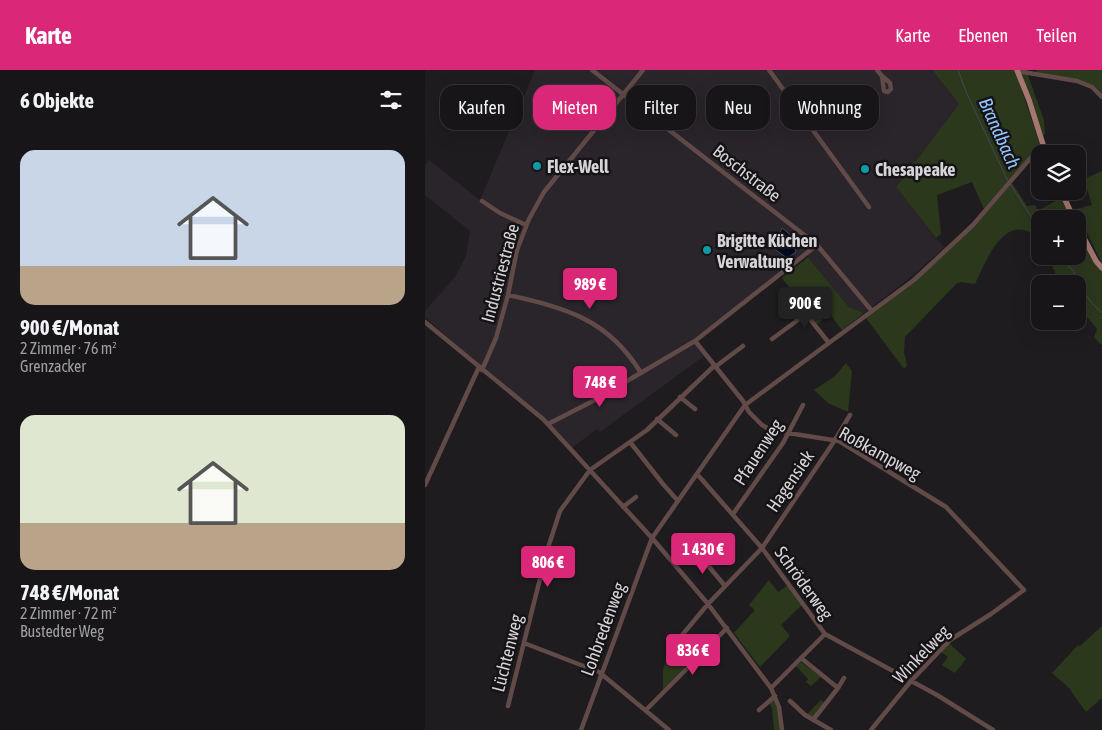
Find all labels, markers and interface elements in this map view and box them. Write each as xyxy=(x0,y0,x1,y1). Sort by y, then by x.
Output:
text: Karte xyxy=(25,22,72,49)
text: Karte xyxy=(895,25,930,46)
text: Ebenen xyxy=(958,25,1008,46)
text: Teilen xyxy=(1036,25,1077,46)
chip: Kaufen xyxy=(440,85,523,130)
chip: Mieten xyxy=(533,85,616,130)
chip: Filter xyxy=(626,85,696,130)
chip: Neu xyxy=(706,85,770,130)
chip: Wohnung xyxy=(780,85,879,130)
icon: filters xyxy=(377,86,405,114)
text: 6 Objekte xyxy=(20,88,94,112)
water label: Brandbach xyxy=(975,94,1025,172)
street label: Boschstraße xyxy=(709,140,785,206)
map controls xyxy=(1031,145,1086,330)
button: layers xyxy=(1031,145,1086,200)
place label: Flex-Well xyxy=(547,156,609,177)
place label: Chesapeake xyxy=(875,159,956,180)
marker: Flex-Well xyxy=(531,160,543,172)
marker: Chesapeake xyxy=(859,163,871,175)
icon: home xyxy=(168,183,258,273)
button: + xyxy=(1031,210,1086,265)
street label: Industriestraße xyxy=(477,221,523,325)
place label: Brigitte Küchen Verwaltung xyxy=(716,230,818,272)
marker: Brigitte Küchen Verwaltung xyxy=(701,244,713,256)
pin: 989 € xyxy=(555,268,625,310)
text: 989 € xyxy=(574,275,606,293)
button: − xyxy=(1031,275,1086,330)
pin: 900 € xyxy=(770,286,840,329)
text: 900 € xyxy=(789,294,821,312)
text: 900 €/Monat xyxy=(20,315,119,339)
text: 2 Zimmer · 76 m² xyxy=(20,339,117,357)
text: Grenzacker xyxy=(20,357,86,375)
pin: 748 € xyxy=(565,366,635,408)
text: 748 € xyxy=(584,373,616,391)
street label: Pfauenweg xyxy=(729,415,787,489)
street label: Roßkampweg xyxy=(836,422,925,484)
street label: Hagensiek xyxy=(762,446,818,516)
icon: home xyxy=(168,448,258,538)
pin: 1 430 € xyxy=(657,532,749,575)
text: 1 430 € xyxy=(682,540,724,558)
street label: Schröderweg xyxy=(770,542,838,624)
pin: 806 € xyxy=(513,546,583,588)
text: 806 € xyxy=(532,553,564,571)
street label: Lohbredenweg xyxy=(576,579,630,679)
text: 748 €/Monat xyxy=(20,580,119,604)
text: 2 Zimmer · 72 m² xyxy=(20,604,117,622)
street label: Lüchtenweg xyxy=(487,612,527,694)
street label: Winkelweg xyxy=(888,620,954,687)
text: Bustedter Weg xyxy=(20,622,104,640)
pin: 836 € xyxy=(658,634,728,676)
text: 836 € xyxy=(677,641,709,659)

